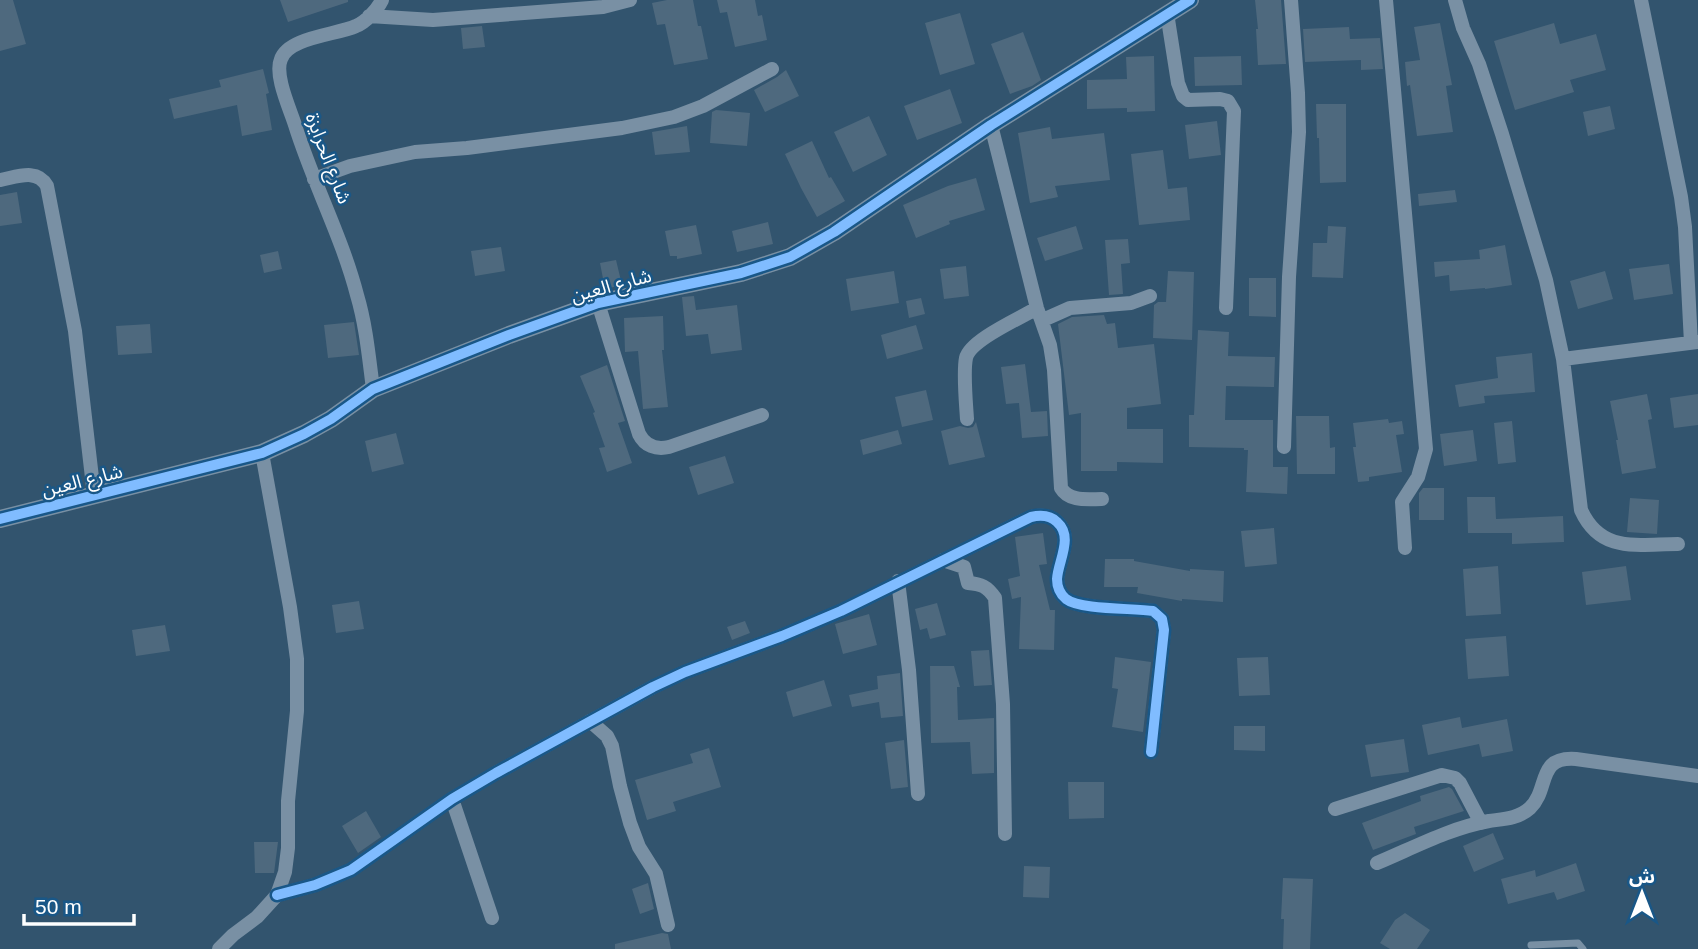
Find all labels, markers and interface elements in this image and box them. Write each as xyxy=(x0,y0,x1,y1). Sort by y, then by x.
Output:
street label: شارع الحرايزة xyxy=(299,110,355,208)
street label: شارع العين xyxy=(568,265,655,309)
street label: شارع العين xyxy=(39,460,125,504)
north arrow xyxy=(1607,858,1677,928)
text: ش xyxy=(1629,866,1655,887)
scale bar xyxy=(24,883,135,927)
text: 50 m xyxy=(35,895,82,918)

